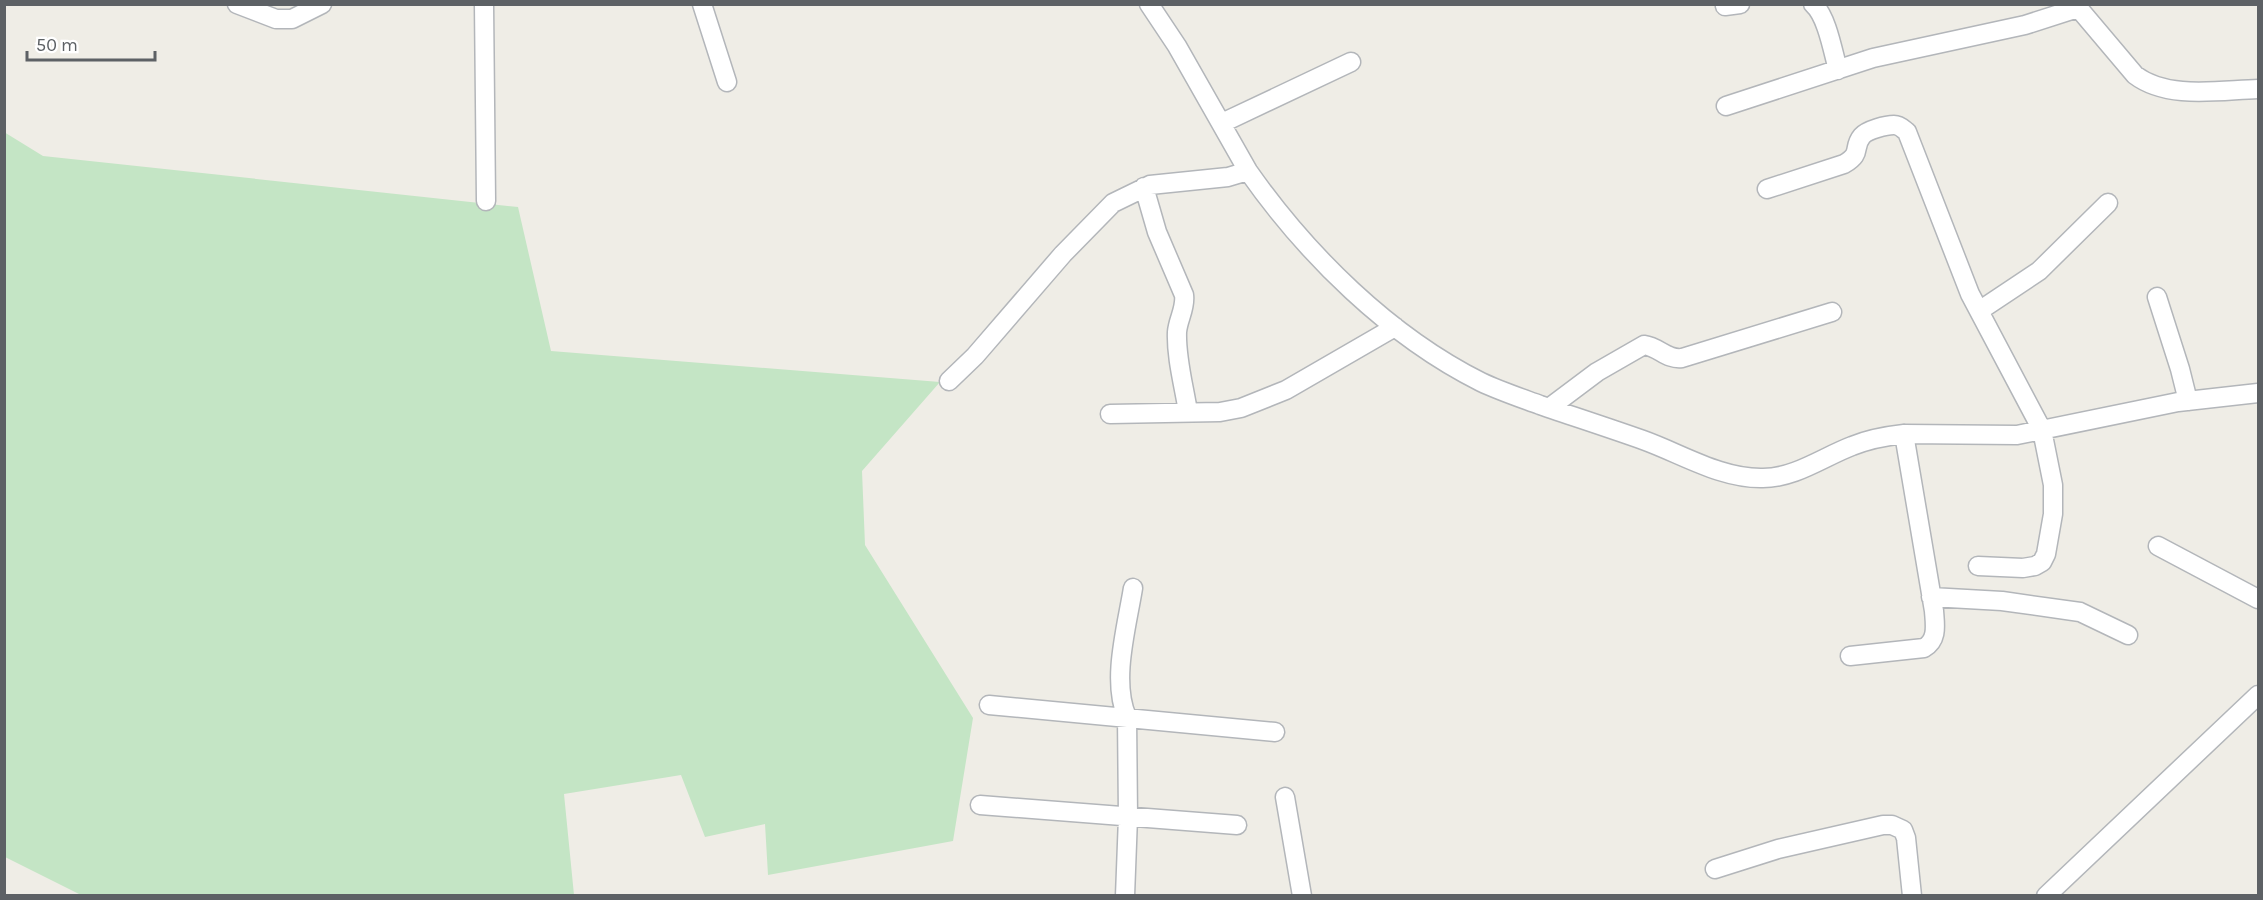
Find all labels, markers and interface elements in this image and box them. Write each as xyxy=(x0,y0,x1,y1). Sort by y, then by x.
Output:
scale bar xyxy=(27,24,154,62)
text: 50 m xyxy=(36,34,78,56)

